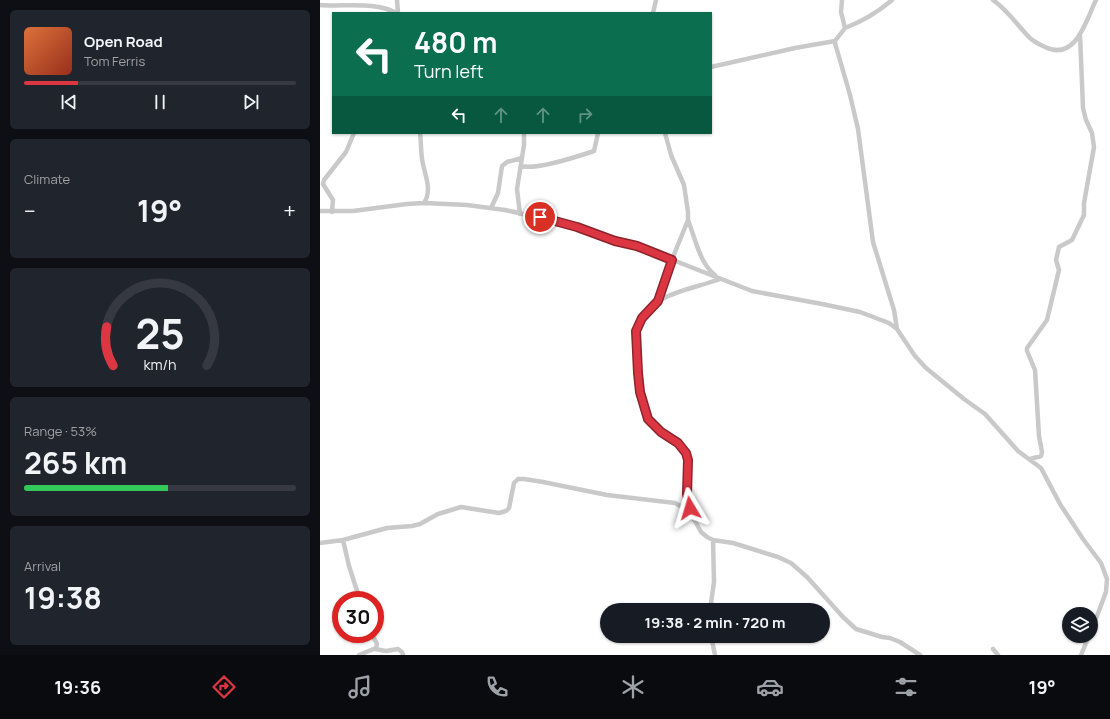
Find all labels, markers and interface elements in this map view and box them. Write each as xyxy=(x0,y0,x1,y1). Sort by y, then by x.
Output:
text: 480 m xyxy=(414,23,497,61)
icon: left xyxy=(348,28,400,80)
text: Open Road xyxy=(84,31,163,52)
text: Tom Ferris xyxy=(84,52,145,70)
text: Turn left xyxy=(414,59,484,83)
icon: previous xyxy=(58,91,80,113)
icon: pause xyxy=(149,91,171,113)
icon: next xyxy=(240,91,262,113)
icon: left xyxy=(448,104,470,126)
icon: ahead xyxy=(490,104,512,126)
icon: ahead xyxy=(532,104,554,126)
icon: right xyxy=(574,104,596,126)
text: Climate xyxy=(24,170,70,188)
text: 19° xyxy=(137,190,182,231)
text: − xyxy=(24,196,36,226)
text: + xyxy=(283,196,296,226)
pin xyxy=(523,200,557,234)
icon: arrive xyxy=(529,206,551,228)
text: 25 xyxy=(135,304,185,360)
text: km/h xyxy=(143,354,177,373)
text: Range · 53% xyxy=(24,422,97,440)
text: 265 km xyxy=(24,442,127,483)
position arrow xyxy=(669,487,711,529)
text: Arrival xyxy=(24,557,61,575)
text: 19:38 xyxy=(24,577,102,618)
speed limit sign: 30 xyxy=(332,591,384,643)
map controls xyxy=(1062,607,1098,643)
button: layers xyxy=(1062,607,1098,643)
text: 19:38 · 2 min · 720 m xyxy=(644,612,786,633)
icon: directions xyxy=(210,673,238,701)
icon: music xyxy=(346,673,374,701)
icon: phone xyxy=(483,673,511,701)
icon: climate xyxy=(619,673,647,701)
icon: car xyxy=(756,673,784,701)
icon: filters xyxy=(892,673,920,701)
text: 19:36 xyxy=(54,675,101,699)
text: 19° xyxy=(1029,675,1056,699)

